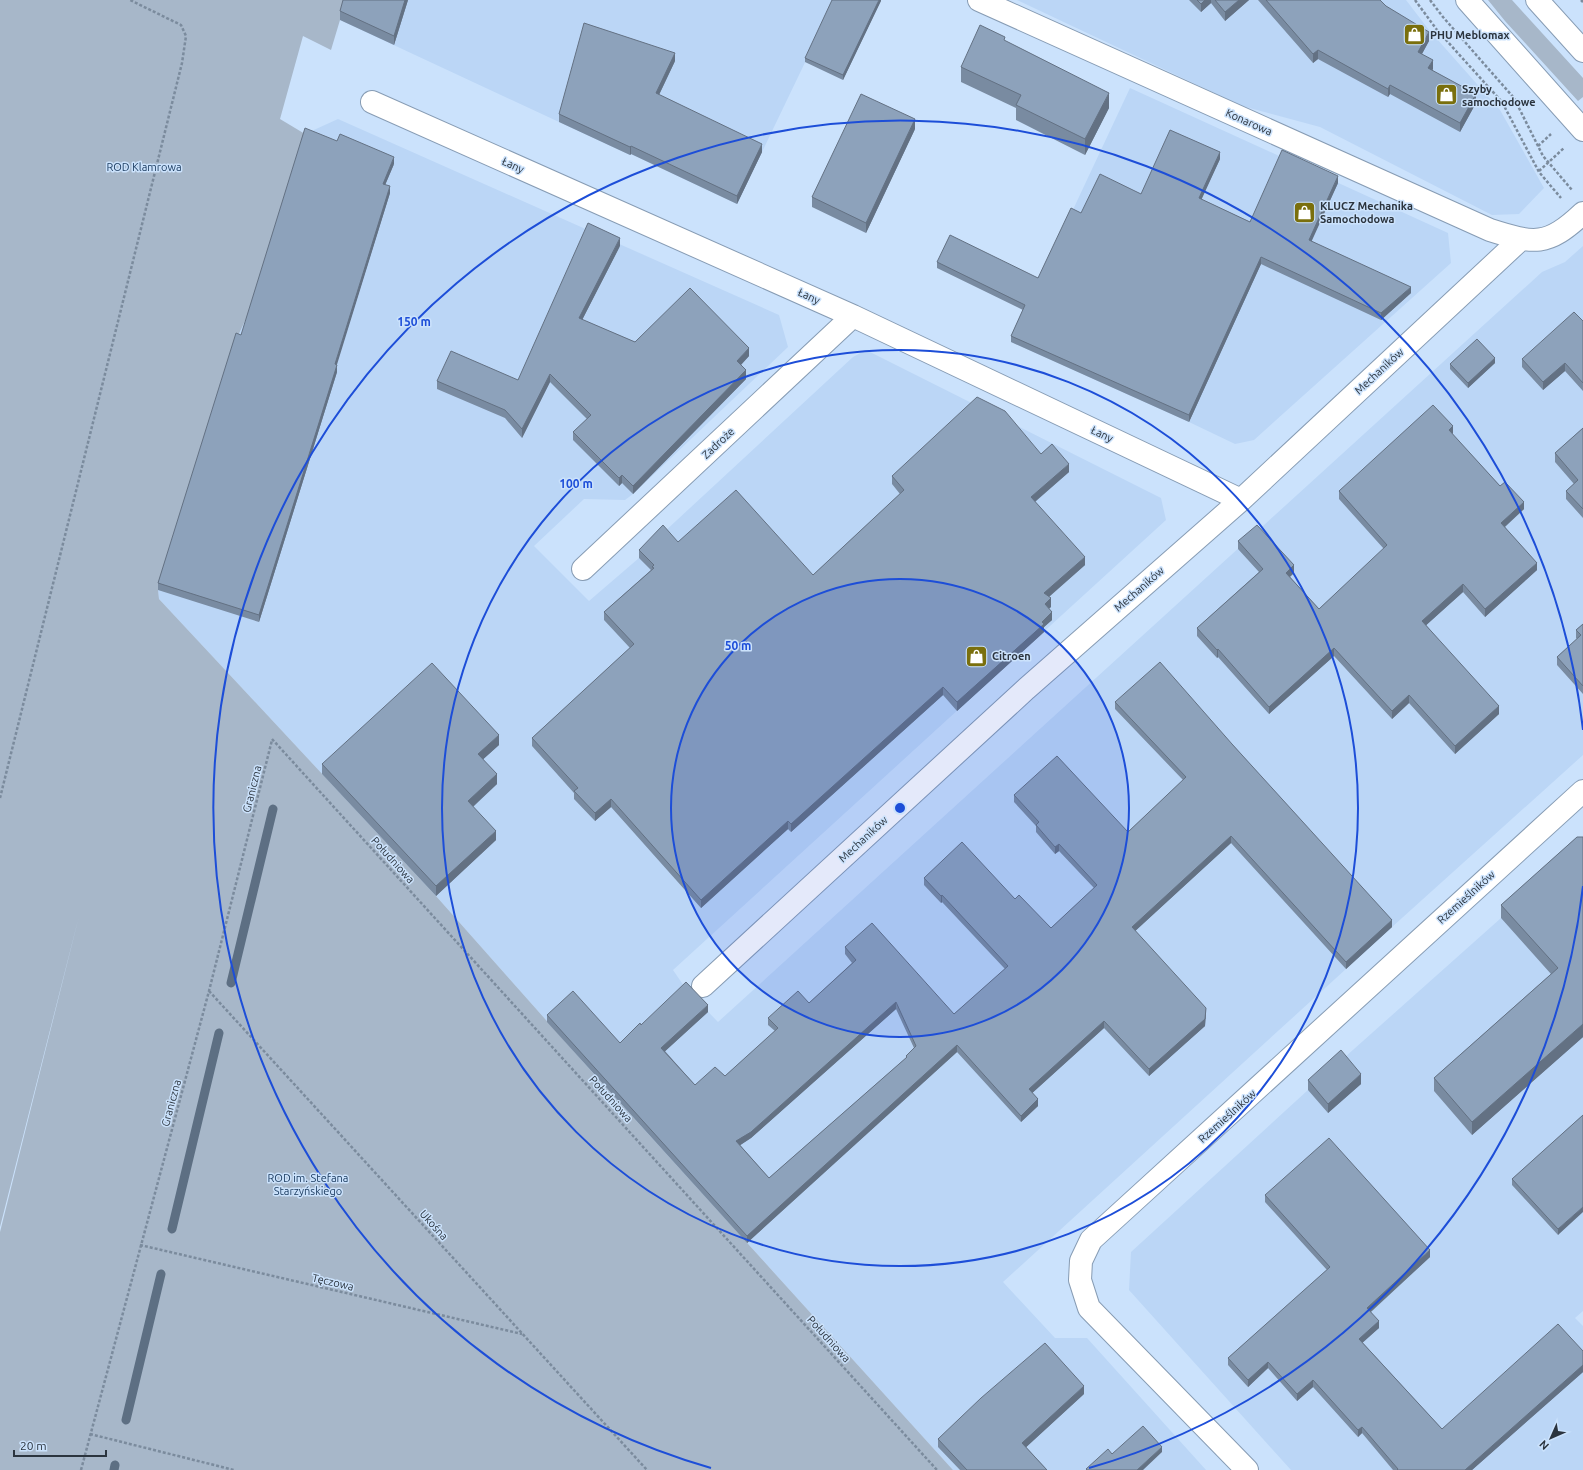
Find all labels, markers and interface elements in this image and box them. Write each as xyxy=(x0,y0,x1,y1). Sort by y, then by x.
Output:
shop icon: PHU Meblomax xyxy=(1402,22,1428,48)
place label: PHU Meblomax xyxy=(1430,29,1509,41)
shop icon: Szyby samochodowe xyxy=(1433,82,1459,108)
place label: Szyby samochodowe xyxy=(1462,83,1536,108)
street label: Konarowa xyxy=(1224,106,1274,138)
street label: Łany xyxy=(500,155,527,175)
park label: ROD Klamrowa xyxy=(106,161,182,173)
shop icon: KLUCZ Mechanika Samochodowa xyxy=(1292,199,1318,225)
place label: KLUCZ Mechanika Samochodowa xyxy=(1320,200,1413,225)
street label: Łany xyxy=(796,286,823,306)
text: 150 m xyxy=(397,315,431,328)
street label: Mechaników xyxy=(1352,345,1406,397)
street label: Łany xyxy=(1089,424,1116,445)
street label: Zadroże xyxy=(699,425,737,461)
text: 100 m xyxy=(559,477,593,490)
street label: Mechaników xyxy=(1112,564,1167,614)
text: 50 m xyxy=(725,639,751,652)
shop icon: Citroen xyxy=(964,643,990,669)
place label: Citroen xyxy=(992,650,1031,662)
street label: Graniczna xyxy=(240,764,264,814)
centre of rings xyxy=(893,801,907,815)
street label: Mechaników xyxy=(836,813,890,865)
street label: Południowa xyxy=(369,834,417,886)
street label: Rzemieślników xyxy=(1435,868,1498,926)
street label: Południowa xyxy=(587,1073,635,1125)
street label: Graniczna xyxy=(159,1078,183,1128)
street label: Rzemieślników xyxy=(1196,1087,1259,1145)
park label: ROD im. Stefana Starzyńskiego xyxy=(268,1172,348,1197)
street label: Ukośna xyxy=(417,1208,451,1242)
street label: Tęczowa xyxy=(311,1271,355,1293)
street label: Południowa xyxy=(805,1313,853,1365)
north arrow xyxy=(1531,1418,1571,1458)
scale bar xyxy=(14,1432,106,1458)
text: N xyxy=(1537,1438,1551,1452)
text: 20 m xyxy=(20,1439,47,1452)

